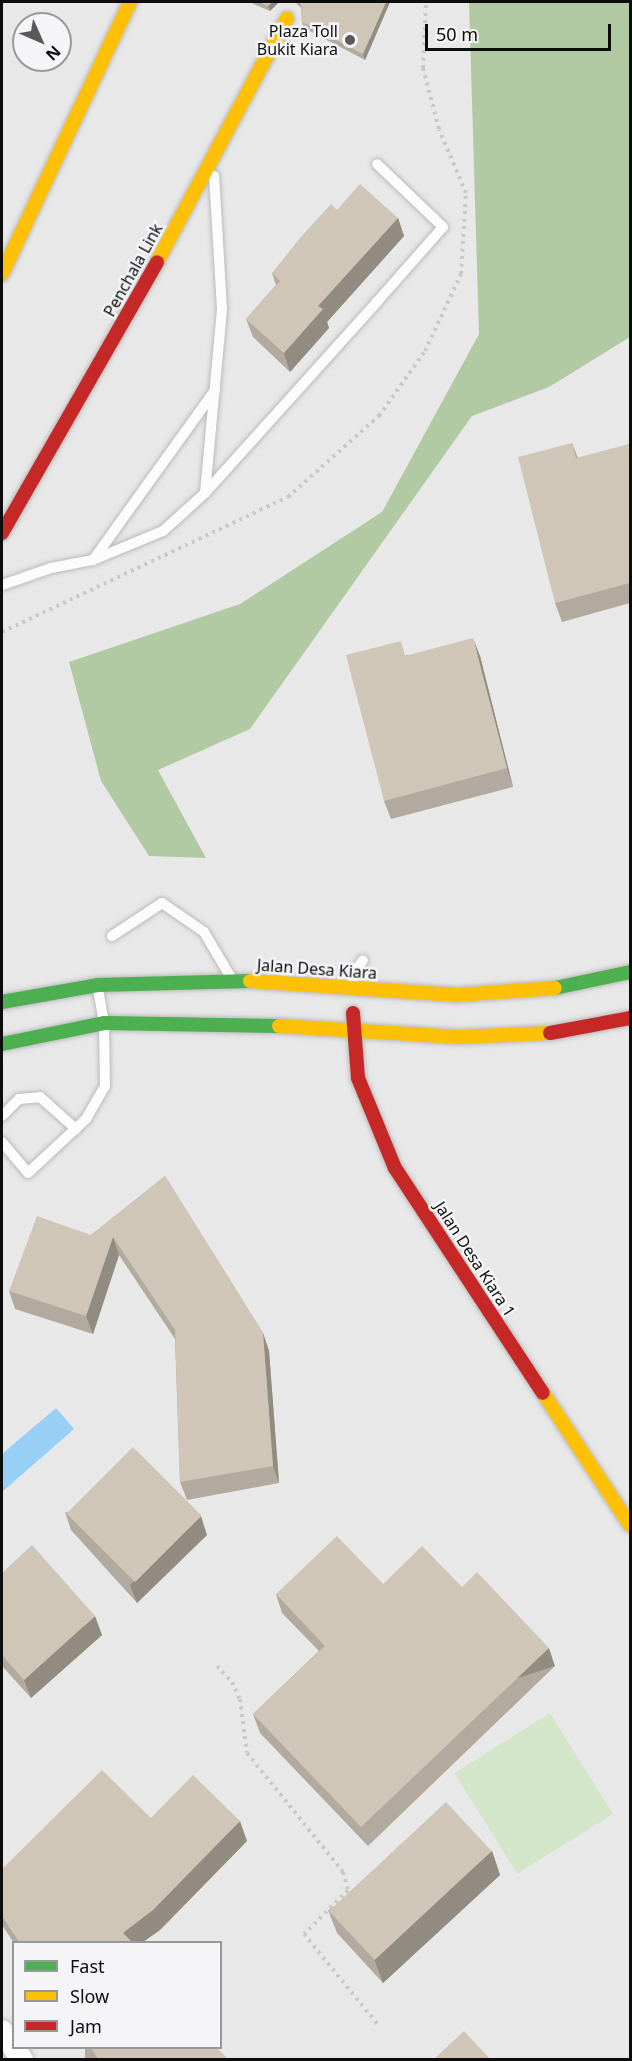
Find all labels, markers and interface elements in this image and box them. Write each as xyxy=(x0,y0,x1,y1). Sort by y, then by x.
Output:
north arrow xyxy=(12,12,72,72)
scale bar xyxy=(428,12,614,50)
place label: Plaza Toll Bukit Kiara xyxy=(257,21,338,59)
text: 50 m xyxy=(436,22,478,46)
marker: Plaza Toll Bukit Kiara xyxy=(343,33,357,47)
text: N xyxy=(41,41,66,66)
street label: Penchala Link xyxy=(100,220,166,320)
street label: Jalan Desa Kiara xyxy=(256,955,378,983)
street label: Jalan Desa Kiara 1 xyxy=(431,1198,519,1320)
legend xyxy=(12,1941,222,2049)
text: Fast xyxy=(70,1954,105,1978)
text: Slow xyxy=(70,1984,109,2008)
text: Jam xyxy=(70,2014,102,2038)

